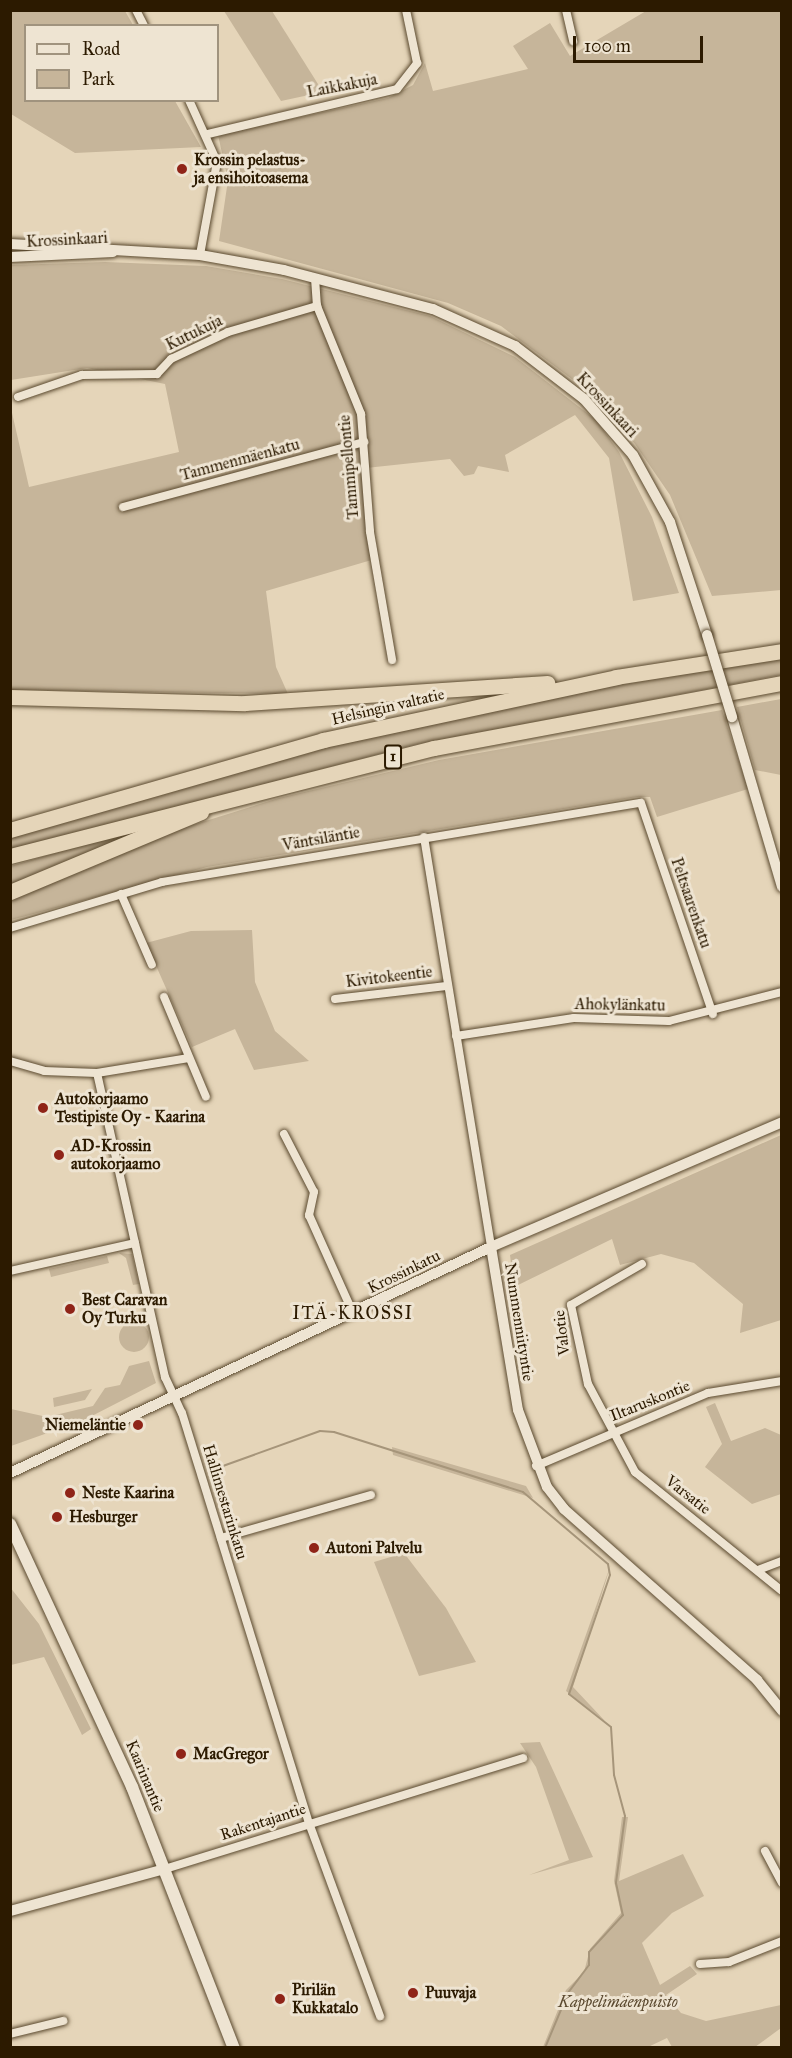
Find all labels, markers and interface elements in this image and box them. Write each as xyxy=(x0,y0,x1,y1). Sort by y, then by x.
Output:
legend xyxy=(24,24,219,102)
scale bar xyxy=(576,24,706,62)
text: 100 m xyxy=(584,35,631,57)
text: Road xyxy=(82,38,120,60)
text: Park xyxy=(82,68,115,90)
street label: Laikkakuja xyxy=(305,70,379,102)
place label: Krossin pelastus- ja ensihoitoasema xyxy=(194,150,308,188)
marker: Krossin pelastus- ja ensihoitoasema xyxy=(175,162,189,176)
street label: Krossinkaari xyxy=(26,228,108,252)
street label: Kutukuja xyxy=(163,311,225,355)
street label: Krossinkaari xyxy=(572,369,642,441)
street label: Tammipellontie xyxy=(335,414,363,520)
street label: Tammenmäenkatu xyxy=(178,435,302,485)
street label: Helsingin valtatie xyxy=(330,685,446,729)
road number: 1 xyxy=(384,745,402,769)
street label: Väntsiläntie xyxy=(281,823,361,855)
street label: Peltsaarenkatu xyxy=(667,855,715,951)
street label: Kivitokeentie xyxy=(345,962,433,992)
street label: Ahokylänkatu xyxy=(574,995,666,1015)
place label: Autokorjaamo Testipiste Oy - Kaarina xyxy=(55,1089,205,1127)
marker: Autokorjaamo Testipiste Oy - Kaarina xyxy=(36,1101,50,1115)
place label: AD-Krossin autokorjaamo xyxy=(71,1136,160,1174)
marker: AD-Krossin autokorjaamo xyxy=(52,1148,66,1162)
street label: Krossinkatu xyxy=(364,1246,444,1298)
street label: Nummenniityntie xyxy=(500,1261,538,1383)
place label: Best Caravan Oy Turku xyxy=(82,1290,168,1328)
marker: Best Caravan Oy Turku xyxy=(63,1302,77,1316)
district label: ITÄ-KROSSI xyxy=(292,1302,414,1324)
street label: Valotie xyxy=(550,1309,574,1357)
street label: Iltaruskontie xyxy=(607,1376,693,1426)
place label: Niemeläntie xyxy=(45,1415,126,1435)
marker: Niemeläntie xyxy=(131,1418,145,1432)
street label: Hallimestarinkatu xyxy=(198,1442,252,1562)
street label: Varsatie xyxy=(662,1471,714,1519)
place label: Neste Kaarina xyxy=(82,1483,174,1503)
marker: Neste Kaarina xyxy=(63,1486,77,1500)
place label: Hesburger xyxy=(69,1507,138,1527)
marker: Hesburger xyxy=(50,1510,64,1524)
place label: Autoni Palvelu xyxy=(326,1538,422,1558)
marker: Autoni Palvelu xyxy=(307,1541,321,1555)
street label: Kaarinantie xyxy=(121,1737,169,1815)
place label: MacGregor xyxy=(193,1744,269,1764)
marker: MacGregor xyxy=(174,1747,188,1761)
street label: Rakentajantie xyxy=(218,1799,308,1845)
place label: Pirilän Kukkatalo xyxy=(292,1980,358,2018)
place label: Puuvaja xyxy=(425,1983,476,2003)
marker: Puuvaja xyxy=(406,1986,420,2000)
marker: Pirilän Kukkatalo xyxy=(273,1992,287,2006)
park label: Kappelimäenpuisto xyxy=(558,1992,678,2012)

